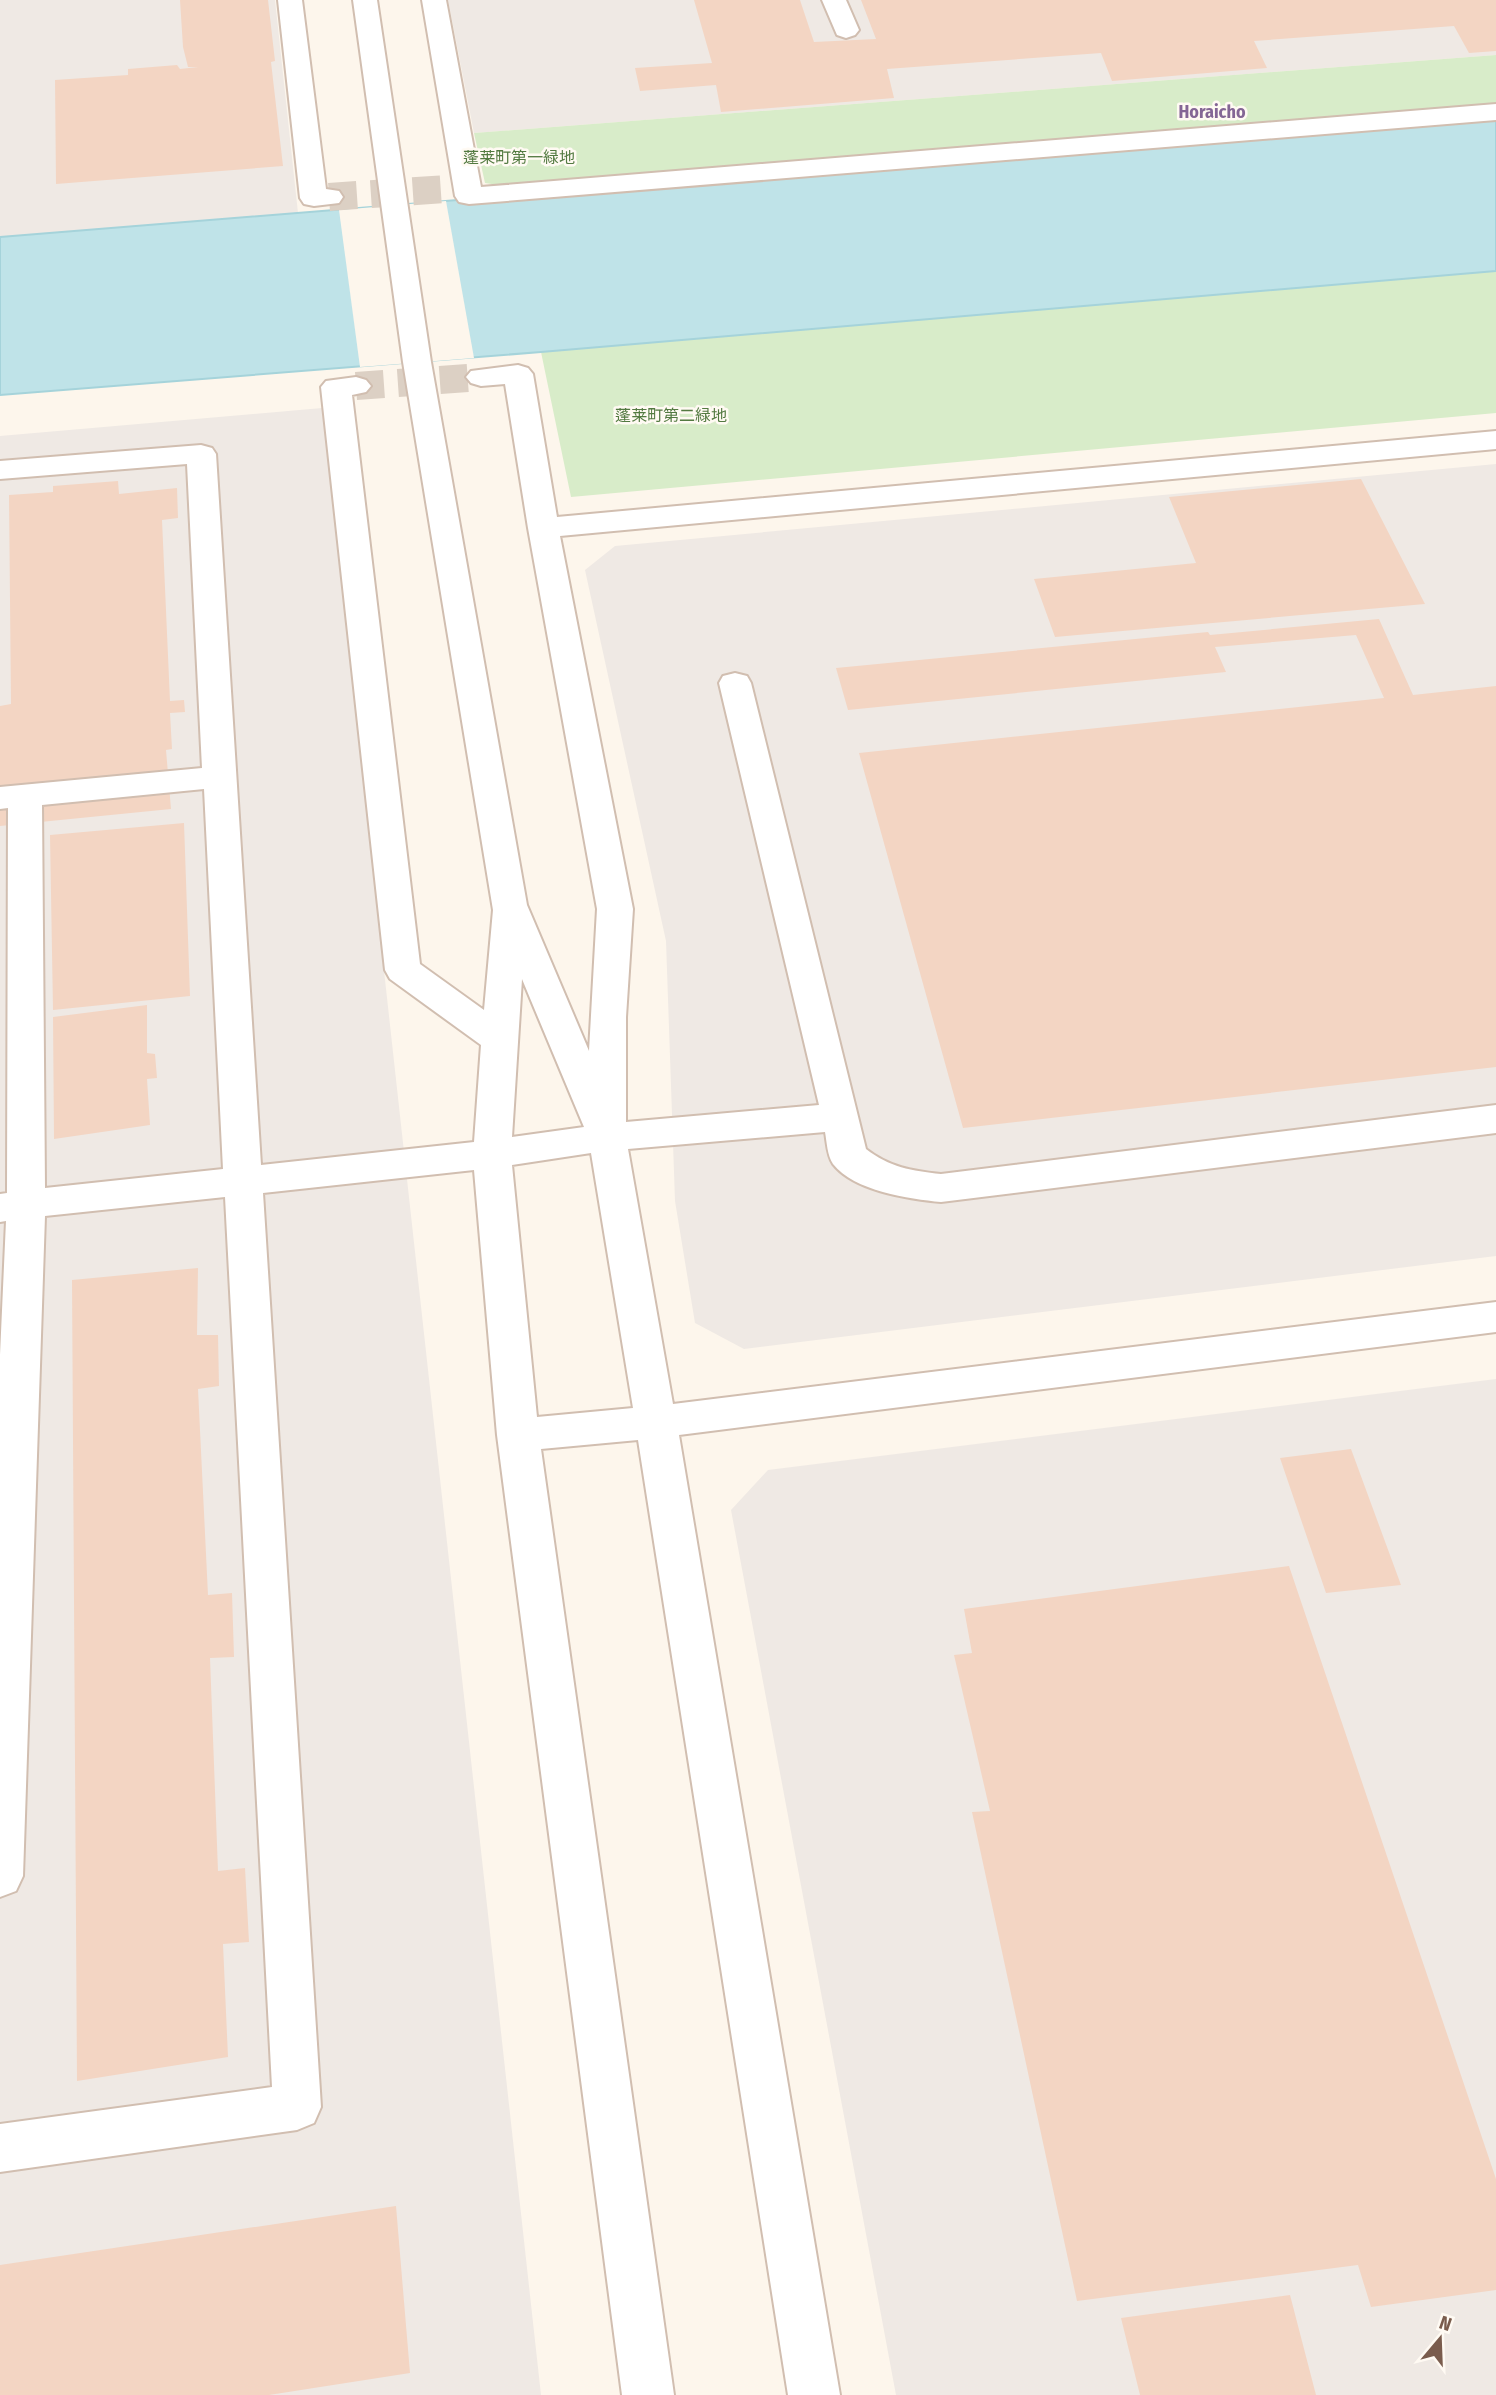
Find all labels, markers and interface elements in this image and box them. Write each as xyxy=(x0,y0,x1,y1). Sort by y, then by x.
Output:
district label: Horaicho xyxy=(1178,101,1246,123)
park label: 蓬莱町第一緑地 xyxy=(463,148,575,167)
park label: 蓬莱町第二緑地 xyxy=(615,406,727,425)
north arrow xyxy=(1405,2304,1475,2374)
text: N xyxy=(1436,2311,1455,2336)

